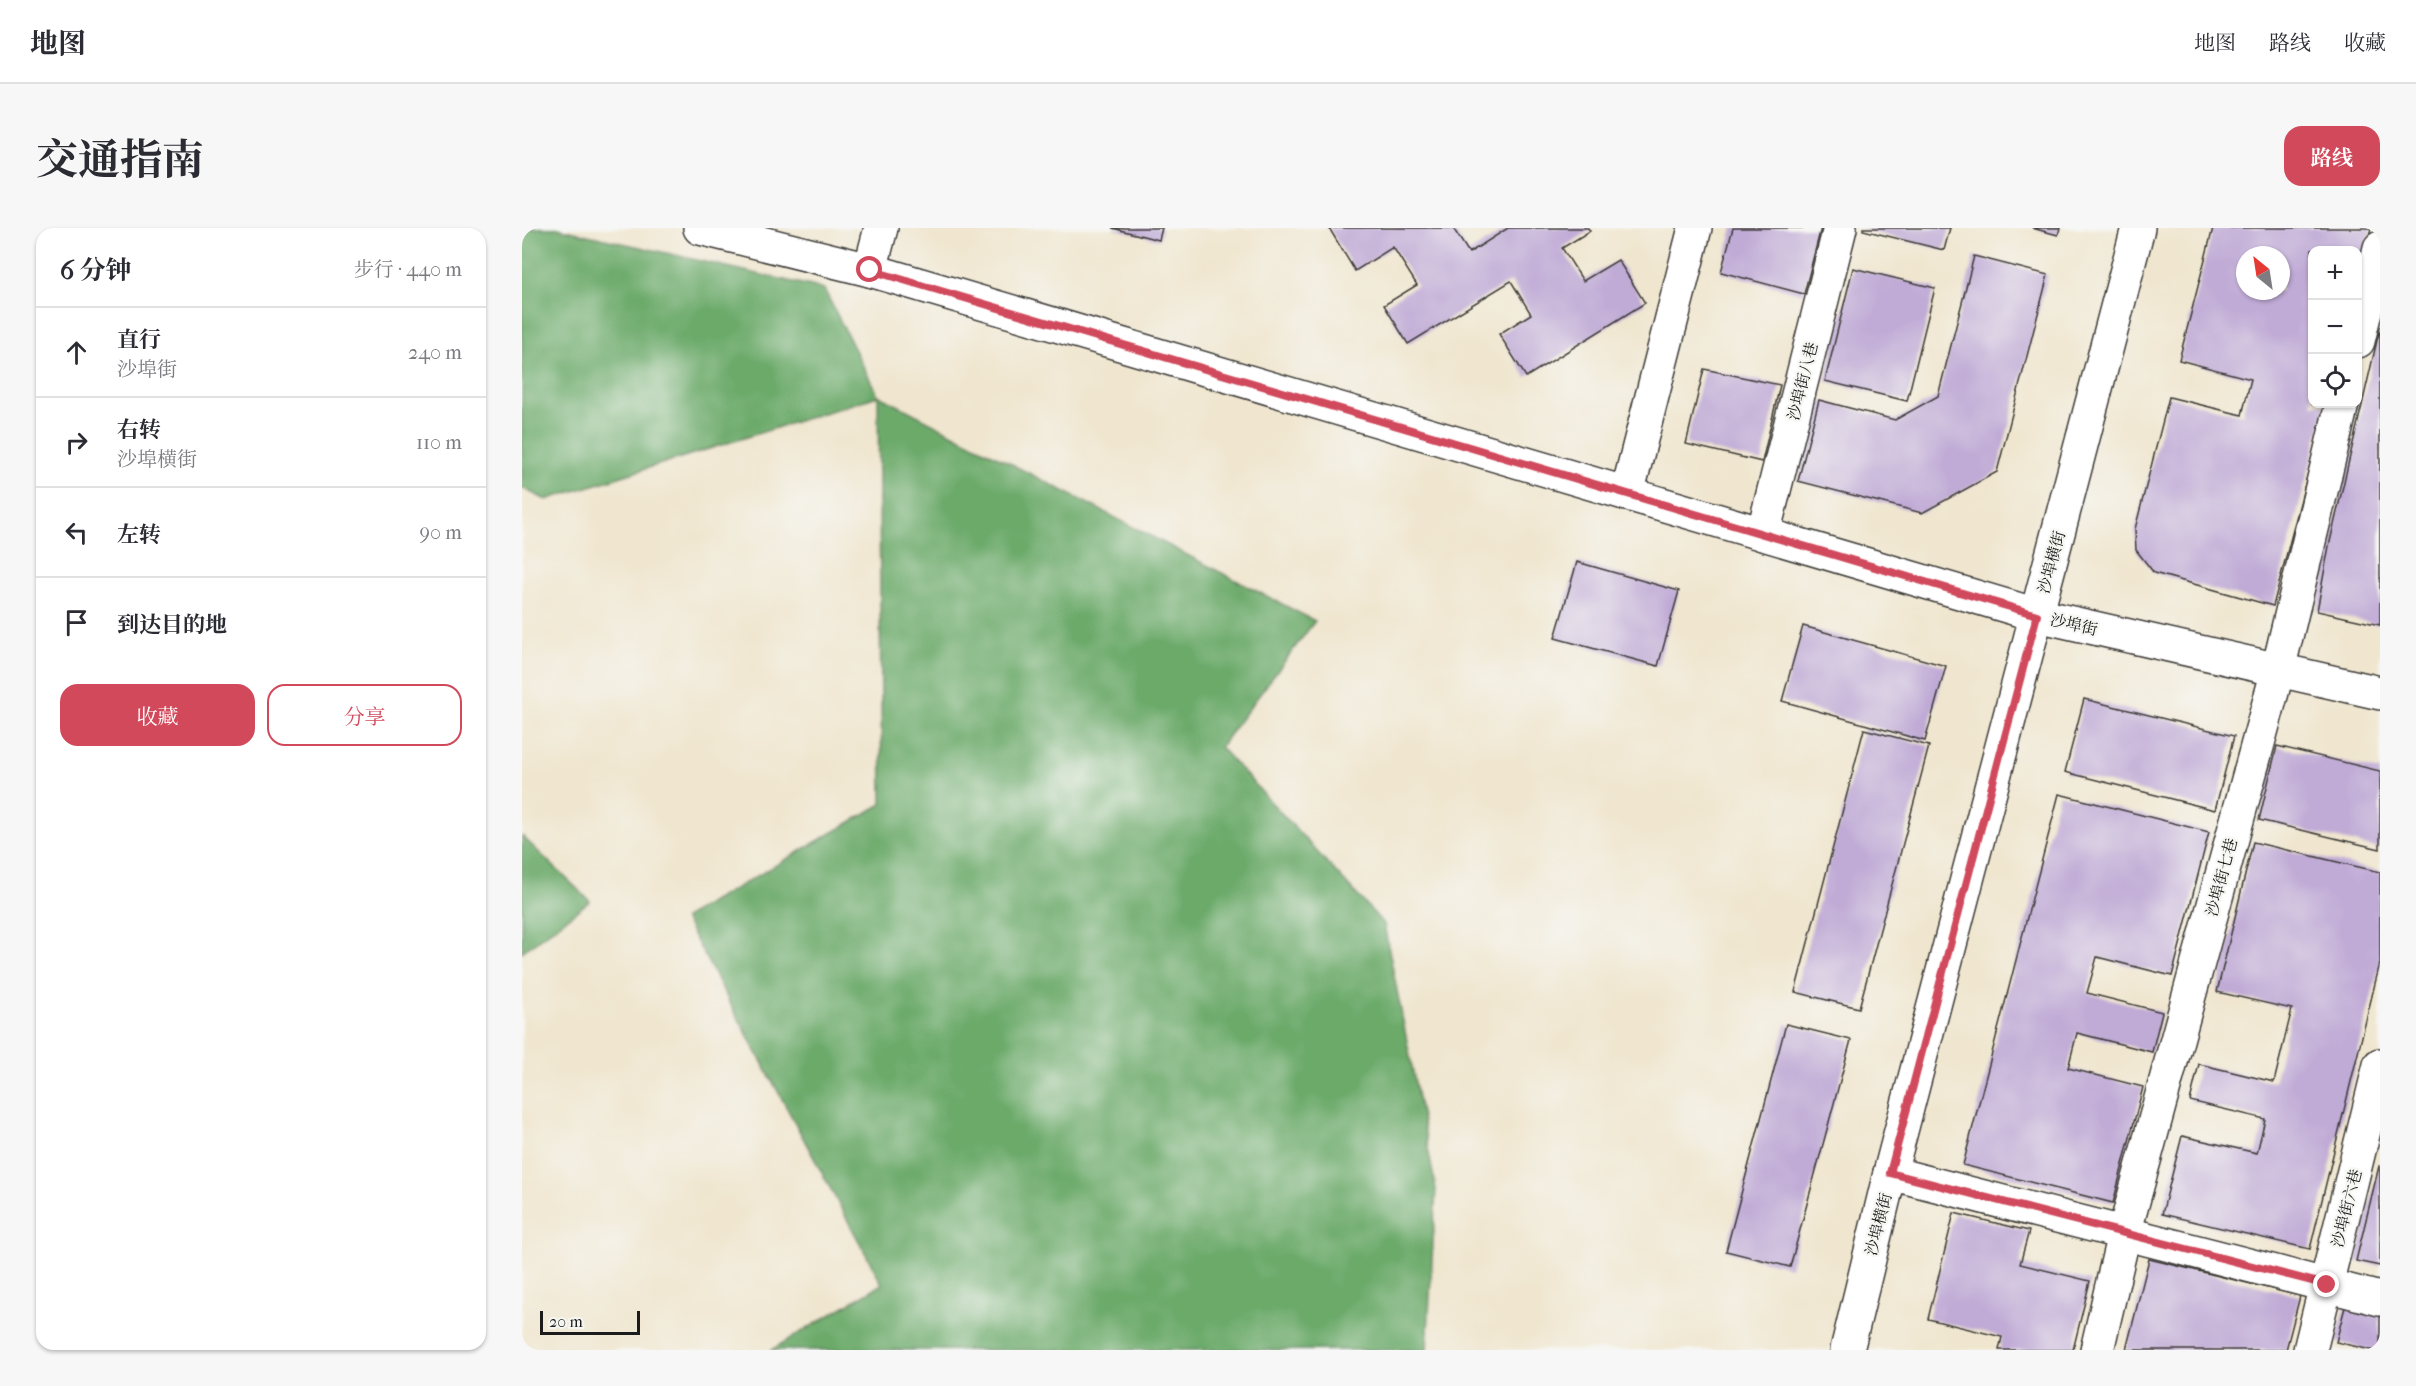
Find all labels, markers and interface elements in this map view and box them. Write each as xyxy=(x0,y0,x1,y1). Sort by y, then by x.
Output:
text: 地图 xyxy=(30,27,86,60)
text: 地图 xyxy=(2194,31,2236,55)
text: 路线 xyxy=(2269,31,2311,55)
text: 收藏 xyxy=(2344,31,2386,55)
button: 路线 xyxy=(2284,126,2380,186)
text: 交通指南 xyxy=(36,136,204,185)
north arrow xyxy=(2236,246,2290,300)
map controls xyxy=(2308,246,2362,408)
button: + xyxy=(2308,246,2362,300)
text: 6 分钟 xyxy=(60,255,132,286)
route start xyxy=(856,256,882,282)
text: 步行 · 440 m xyxy=(354,258,462,281)
button: − xyxy=(2308,300,2362,354)
text: 直行 xyxy=(117,327,161,353)
icon: ahead xyxy=(60,336,93,369)
street label: 沙埠街八巷 xyxy=(1784,340,1821,422)
text: 240 m xyxy=(408,341,462,364)
button: locate xyxy=(2308,354,2362,408)
text: 沙埠街 xyxy=(117,358,177,381)
text: 右转 xyxy=(117,417,161,443)
icon: right xyxy=(60,426,93,459)
text: 110 m xyxy=(416,431,462,454)
text: 沙埠横街 xyxy=(117,448,197,471)
icon: left xyxy=(60,516,93,549)
text: 90 m xyxy=(420,521,462,544)
text: 左转 xyxy=(117,522,161,548)
street label: 沙埠横街 xyxy=(2034,529,2069,596)
icon: arrive xyxy=(60,606,93,639)
street label: 沙埠街 xyxy=(2048,610,2099,639)
text: 到达目的地 xyxy=(117,612,227,638)
button: 收藏 xyxy=(60,684,255,746)
button: 分享 xyxy=(267,684,462,746)
street label: 沙埠街七巷 xyxy=(2202,836,2241,918)
street label: 沙埠街六巷 xyxy=(2328,1167,2365,1249)
street label: 沙埠横街 xyxy=(1862,1191,1895,1257)
route end xyxy=(2313,1271,2339,1297)
scale bar xyxy=(540,1308,640,1336)
text: 20 m xyxy=(549,1312,583,1331)

